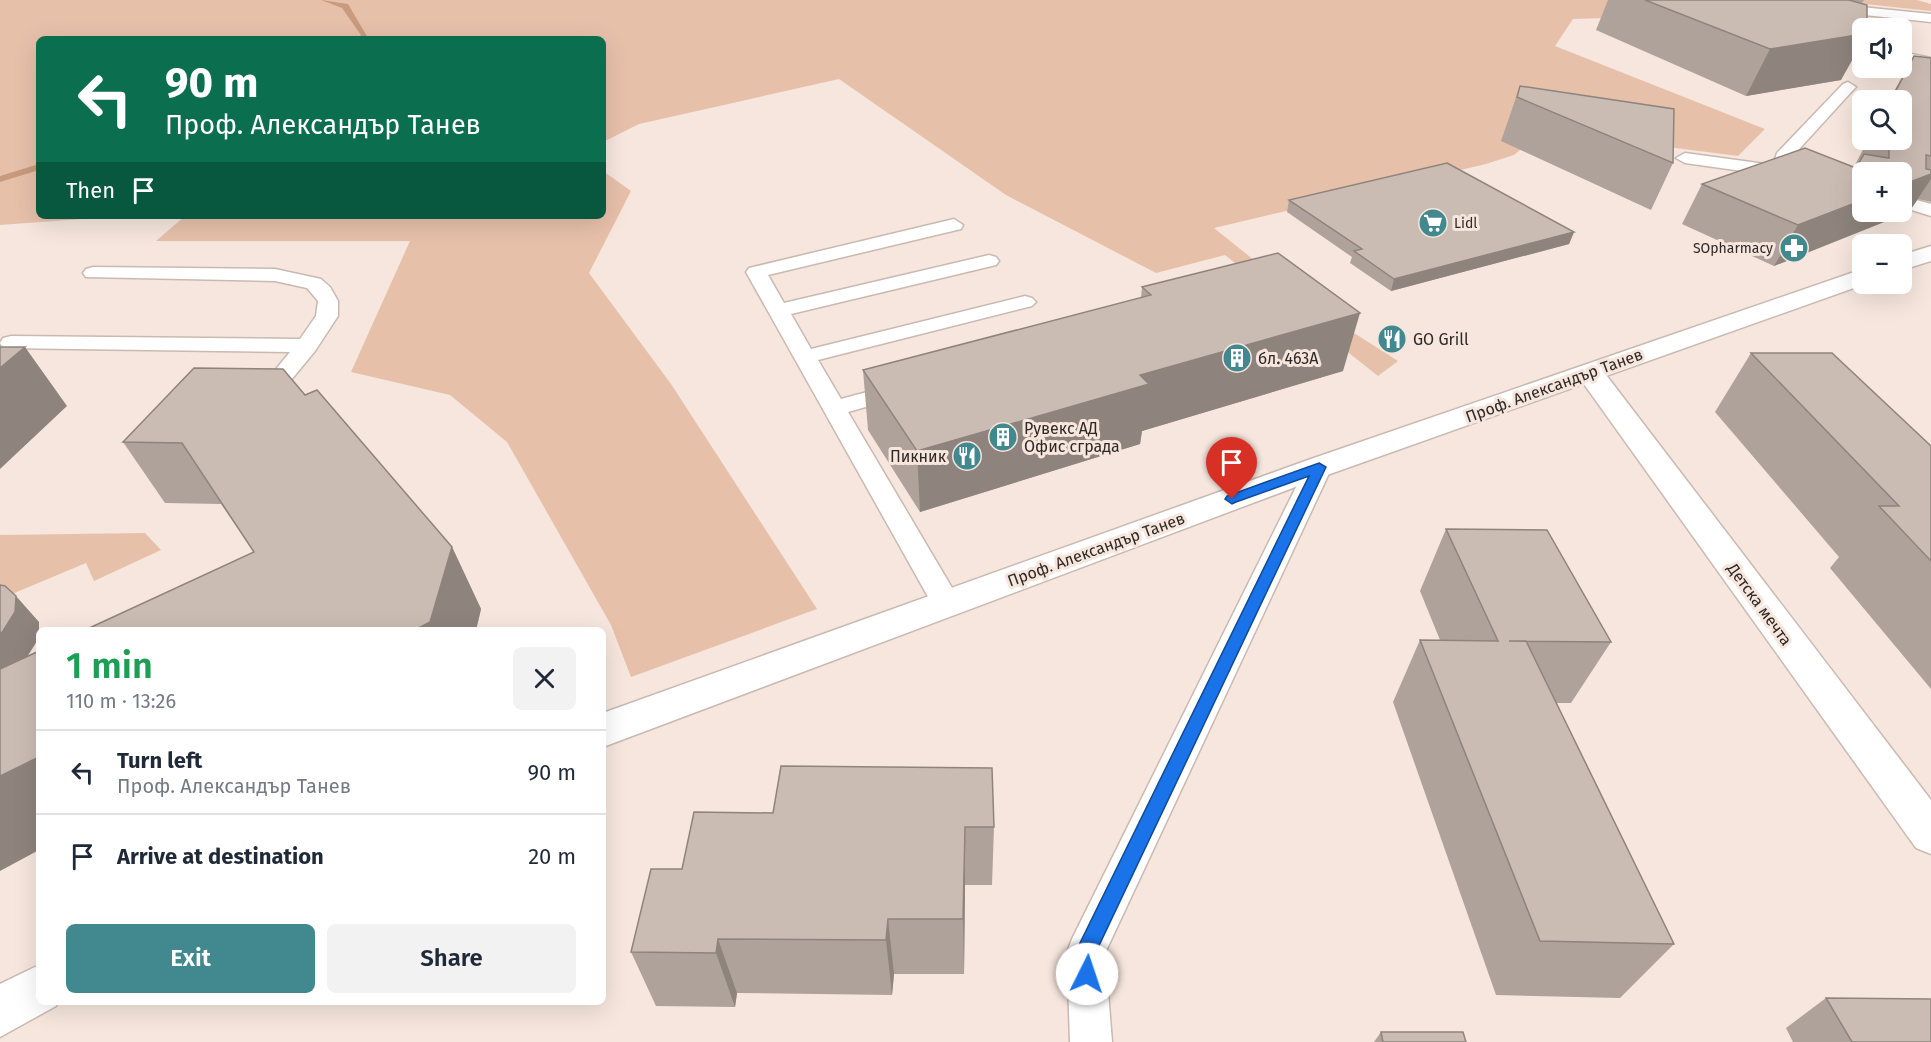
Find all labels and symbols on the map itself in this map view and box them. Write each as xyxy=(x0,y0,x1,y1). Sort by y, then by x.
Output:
supermarket icon: Lidl xyxy=(1417,207,1449,239)
place label: Lidl xyxy=(1454,215,1477,232)
pharmacy icon: SOpharmacy xyxy=(1778,232,1810,264)
place label: SOpharmacy xyxy=(1693,240,1773,257)
restaurant icon: GO Grill xyxy=(1376,323,1408,355)
place label: GO Grill xyxy=(1413,330,1469,349)
building icon: бл. 463А xyxy=(1221,342,1253,374)
street label: Проф. Александър Танев xyxy=(1463,345,1645,426)
place label: бл. 463А xyxy=(1258,349,1319,368)
place label: Рувекс АД Офис сграда xyxy=(1024,419,1120,456)
building icon: Рувекс АД Офис сграда xyxy=(987,421,1019,453)
pin xyxy=(1206,437,1257,499)
restaurant icon: Пикник xyxy=(951,440,983,472)
place label: Пикник xyxy=(890,447,947,466)
street label: Проф. Александър Танев xyxy=(1005,509,1187,590)
street label: Детска мечта xyxy=(1723,559,1796,649)
position arrow xyxy=(1055,942,1119,1006)

